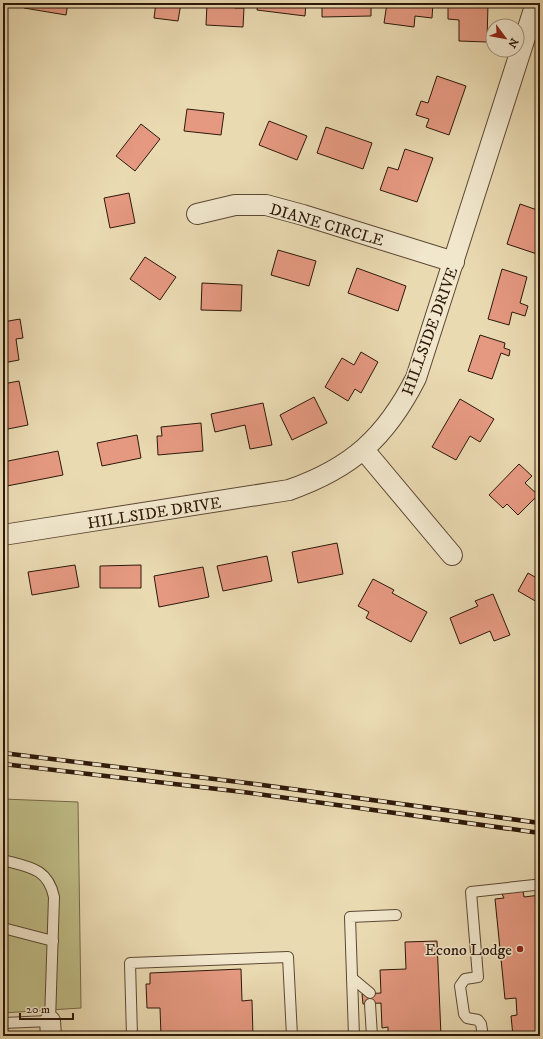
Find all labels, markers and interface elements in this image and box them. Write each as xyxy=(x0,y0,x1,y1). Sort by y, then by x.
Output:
north arrow xyxy=(485,18,525,58)
text: N xyxy=(504,35,521,50)
street label: DIANE CIRCLE xyxy=(267,199,386,251)
street label: HILLSIDE DRIVE xyxy=(397,264,462,398)
street label: HILLSIDE DRIVE xyxy=(86,493,222,533)
place label: Econo Lodge xyxy=(425,940,512,960)
marker: Econo Lodge xyxy=(515,944,525,954)
scale bar xyxy=(20,995,73,1021)
text: 20 m xyxy=(26,1002,50,1017)

